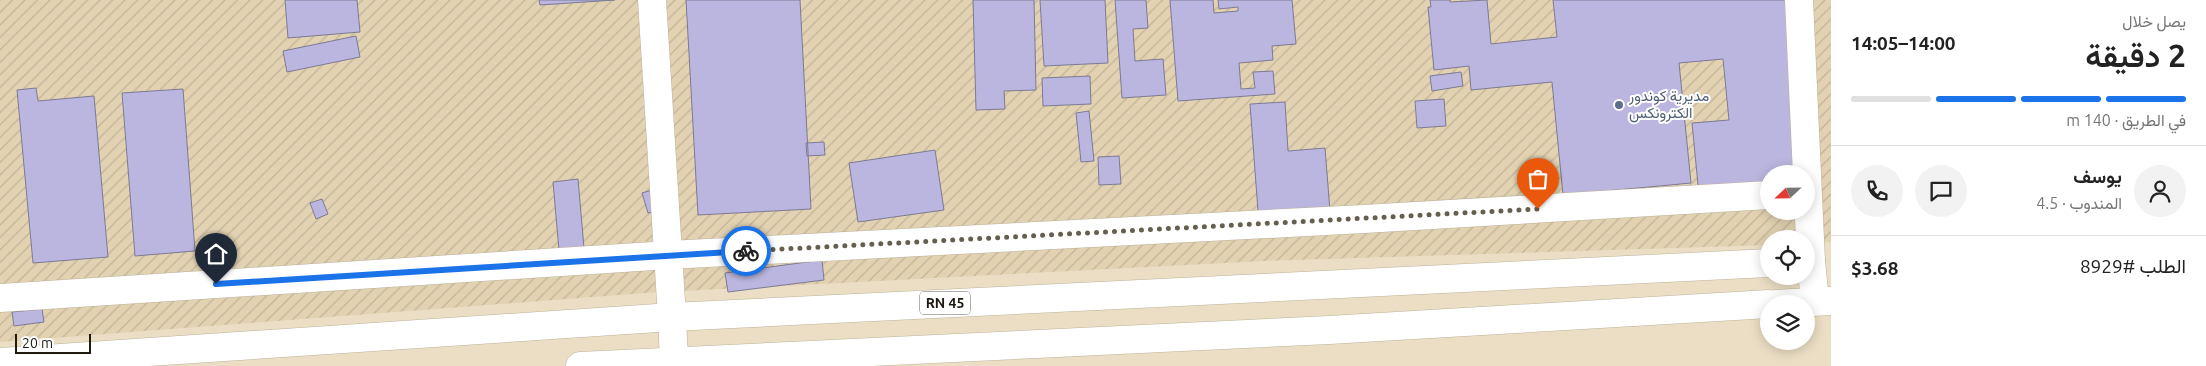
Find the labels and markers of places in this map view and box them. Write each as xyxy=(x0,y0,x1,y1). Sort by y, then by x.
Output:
place label: مديرية كوندور الكترونكس xyxy=(1628,87,1709,123)
marker: مديرية كوندور الكترونكس xyxy=(1613,99,1625,111)
pin xyxy=(1517,158,1559,209)
pin xyxy=(195,233,237,284)

